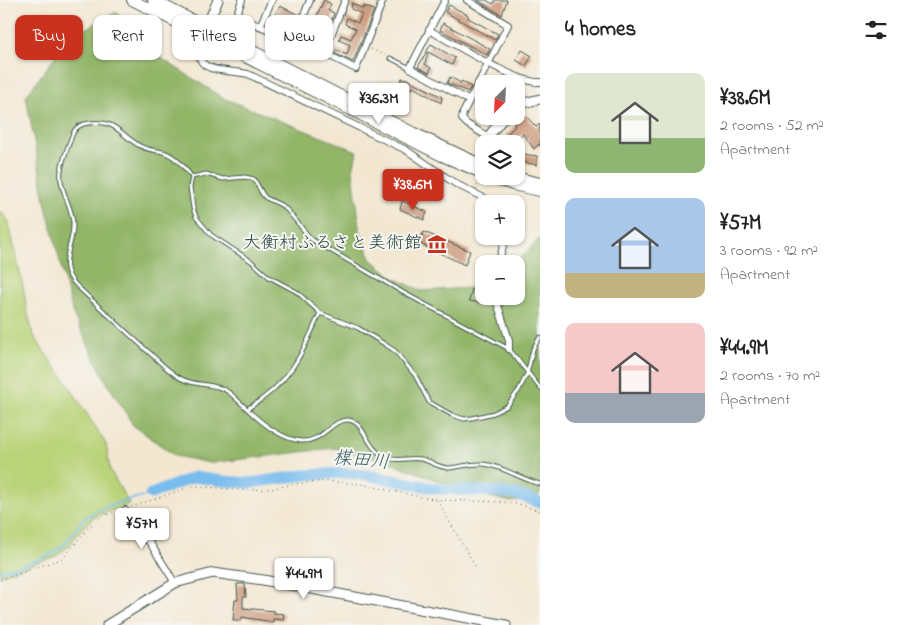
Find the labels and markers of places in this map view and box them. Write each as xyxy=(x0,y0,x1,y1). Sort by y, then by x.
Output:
pin: ¥36.3M xyxy=(338,82,420,125)
pin: ¥38.6M xyxy=(372,168,454,211)
place label: 大衡村ふるさと美術館 xyxy=(243,231,422,257)
museum icon: 大衡村ふるさと美術館 xyxy=(426,233,448,255)
pin: ¥57M xyxy=(112,508,172,550)
pin: ¥44.9M xyxy=(263,558,345,600)

